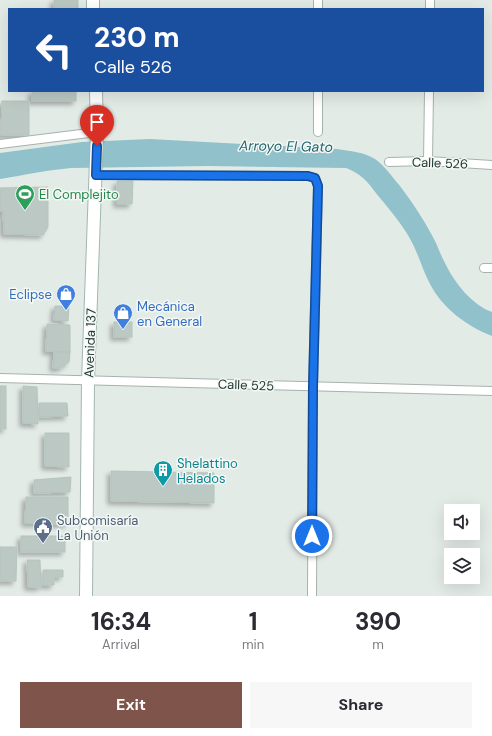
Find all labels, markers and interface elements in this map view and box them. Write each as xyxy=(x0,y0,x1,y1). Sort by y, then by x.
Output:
text: 230 m xyxy=(94,19,180,56)
icon: left xyxy=(28,24,80,76)
text: Calle 526 xyxy=(94,55,172,79)
pin xyxy=(80,105,114,146)
icon: arrive xyxy=(86,111,108,133)
water label: Arroyo El Gato xyxy=(238,136,333,156)
street label: Calle 526 xyxy=(412,154,468,172)
sports icon: El Complejito xyxy=(14,183,36,211)
place label: El Complejito xyxy=(39,186,119,203)
shop icon: Eclipse xyxy=(55,283,77,311)
place label: Eclipse xyxy=(9,286,52,303)
place label: Mecánica en General xyxy=(137,298,202,330)
shop icon: Mecánica en General xyxy=(112,302,134,330)
street label: Avenida 137 xyxy=(80,308,100,378)
street label: Calle 525 xyxy=(218,376,274,394)
place label: Shelattino Helados xyxy=(177,455,238,487)
building icon: Shelattino Helados xyxy=(152,459,174,487)
map controls xyxy=(444,504,480,584)
button: sound xyxy=(444,504,480,540)
place label: Subcomisaría La Unión xyxy=(57,512,138,544)
position arrow xyxy=(291,515,333,557)
public building icon: Subcomisaría La Unión xyxy=(32,516,54,544)
button: layers xyxy=(444,548,480,584)
text: 16:34 xyxy=(91,606,151,637)
text: 1 xyxy=(249,606,257,637)
text: 390 xyxy=(355,606,401,637)
text: Arrival xyxy=(102,636,140,653)
text: min xyxy=(242,636,264,653)
text: m xyxy=(372,636,384,653)
button: Exit xyxy=(20,682,242,728)
button: Share xyxy=(250,682,472,728)

